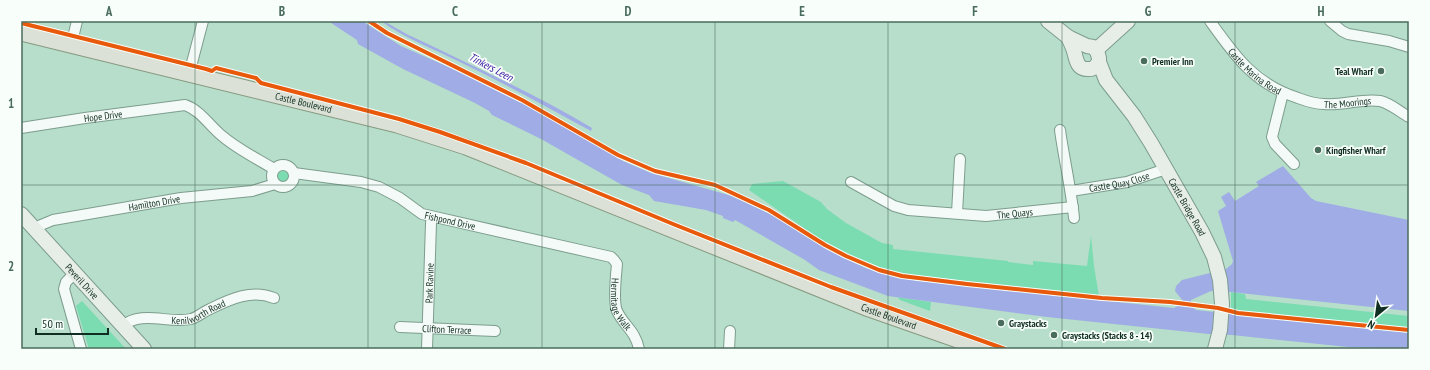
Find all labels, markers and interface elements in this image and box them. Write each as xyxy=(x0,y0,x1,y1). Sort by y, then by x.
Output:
text: A xyxy=(105,3,113,20)
text: B xyxy=(279,3,285,20)
text: C xyxy=(452,3,458,20)
text: D xyxy=(625,3,632,20)
text: E xyxy=(799,3,805,20)
text: F xyxy=(972,3,978,20)
text: G xyxy=(1145,3,1152,20)
text: H xyxy=(1318,3,1325,20)
street label: Castle Marina Road xyxy=(1226,45,1284,97)
water label: Tinkers Leen xyxy=(467,50,516,85)
place label: Premier Inn xyxy=(1152,55,1194,68)
marker: Premier Inn xyxy=(1139,56,1149,66)
place label: Teal Wharf xyxy=(1335,65,1374,78)
marker: Teal Wharf xyxy=(1376,66,1386,76)
street label: Castle Boulevard xyxy=(274,89,333,115)
street label: The Moorings xyxy=(1324,94,1372,111)
text: 1 xyxy=(8,95,14,112)
street label: Hope Drive xyxy=(83,107,123,125)
place label: Kingfisher Wharf xyxy=(1326,144,1387,157)
marker: Kingfisher Wharf xyxy=(1313,145,1323,155)
street label: Castle Quay Close xyxy=(1088,169,1151,195)
street label: Castle Bridge Road xyxy=(1166,175,1209,238)
street label: Hamilton Drive xyxy=(128,192,181,213)
street label: The Quays xyxy=(996,205,1034,221)
street label: Fishpond Drive xyxy=(423,208,477,232)
text: 2 xyxy=(8,258,14,275)
street label: Peveril Drive xyxy=(63,261,102,302)
street label: Park Ravine xyxy=(422,263,436,303)
street label: Hermitage Walk xyxy=(608,278,635,333)
street label: Kenilworth Road xyxy=(171,296,227,327)
north arrow xyxy=(1356,296,1396,336)
street label: Castle Boulevard xyxy=(859,300,918,332)
scale bar xyxy=(36,310,108,336)
text: 50 m xyxy=(42,316,63,331)
place label: Graystacks xyxy=(1009,317,1047,330)
text: N xyxy=(1365,317,1377,332)
marker: Graystacks xyxy=(996,318,1006,328)
street label: Clifton Terrace xyxy=(422,321,472,337)
place label: Graystacks (Stacks 8 - 14) xyxy=(1062,329,1153,342)
marker: Graystacks (Stacks 8 - 14) xyxy=(1049,330,1059,340)

